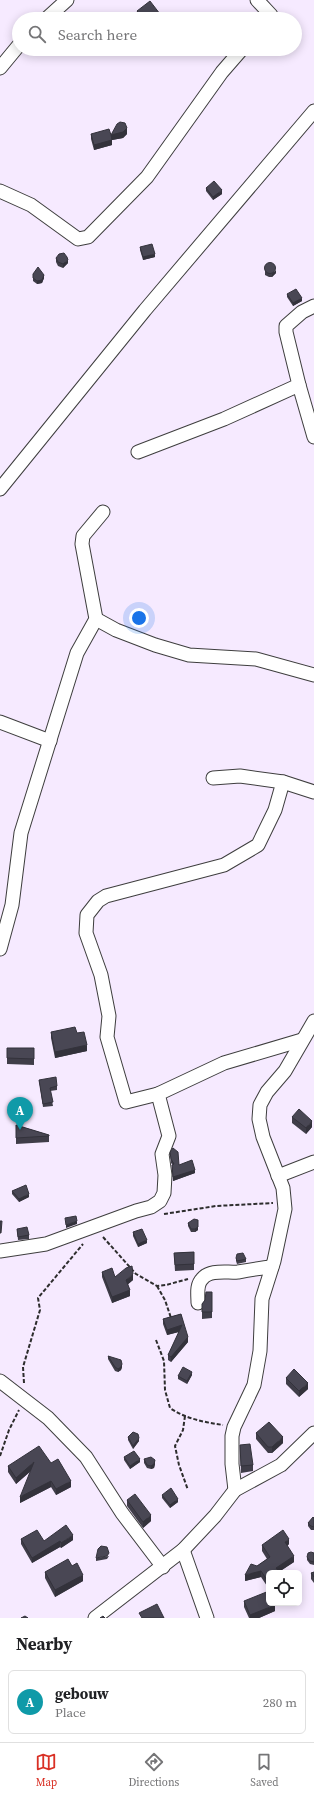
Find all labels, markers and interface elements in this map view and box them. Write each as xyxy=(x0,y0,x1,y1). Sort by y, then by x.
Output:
search box xyxy=(12,12,302,56)
icon: search xyxy=(26,23,48,45)
text: Search here xyxy=(58,24,137,45)
your location xyxy=(129,608,149,628)
pin: A xyxy=(7,1097,33,1130)
map controls xyxy=(266,1570,302,1606)
button: locate xyxy=(266,1570,302,1606)
text: Nearby xyxy=(16,1632,72,1656)
text: gebouw xyxy=(55,1683,109,1704)
text: A xyxy=(26,1694,34,1711)
text: 280 m xyxy=(263,1694,297,1711)
text: Place xyxy=(55,1704,86,1721)
tab: Map xyxy=(35,1751,57,1790)
tab: Directions xyxy=(128,1751,179,1790)
tab: Saved xyxy=(250,1751,279,1790)

